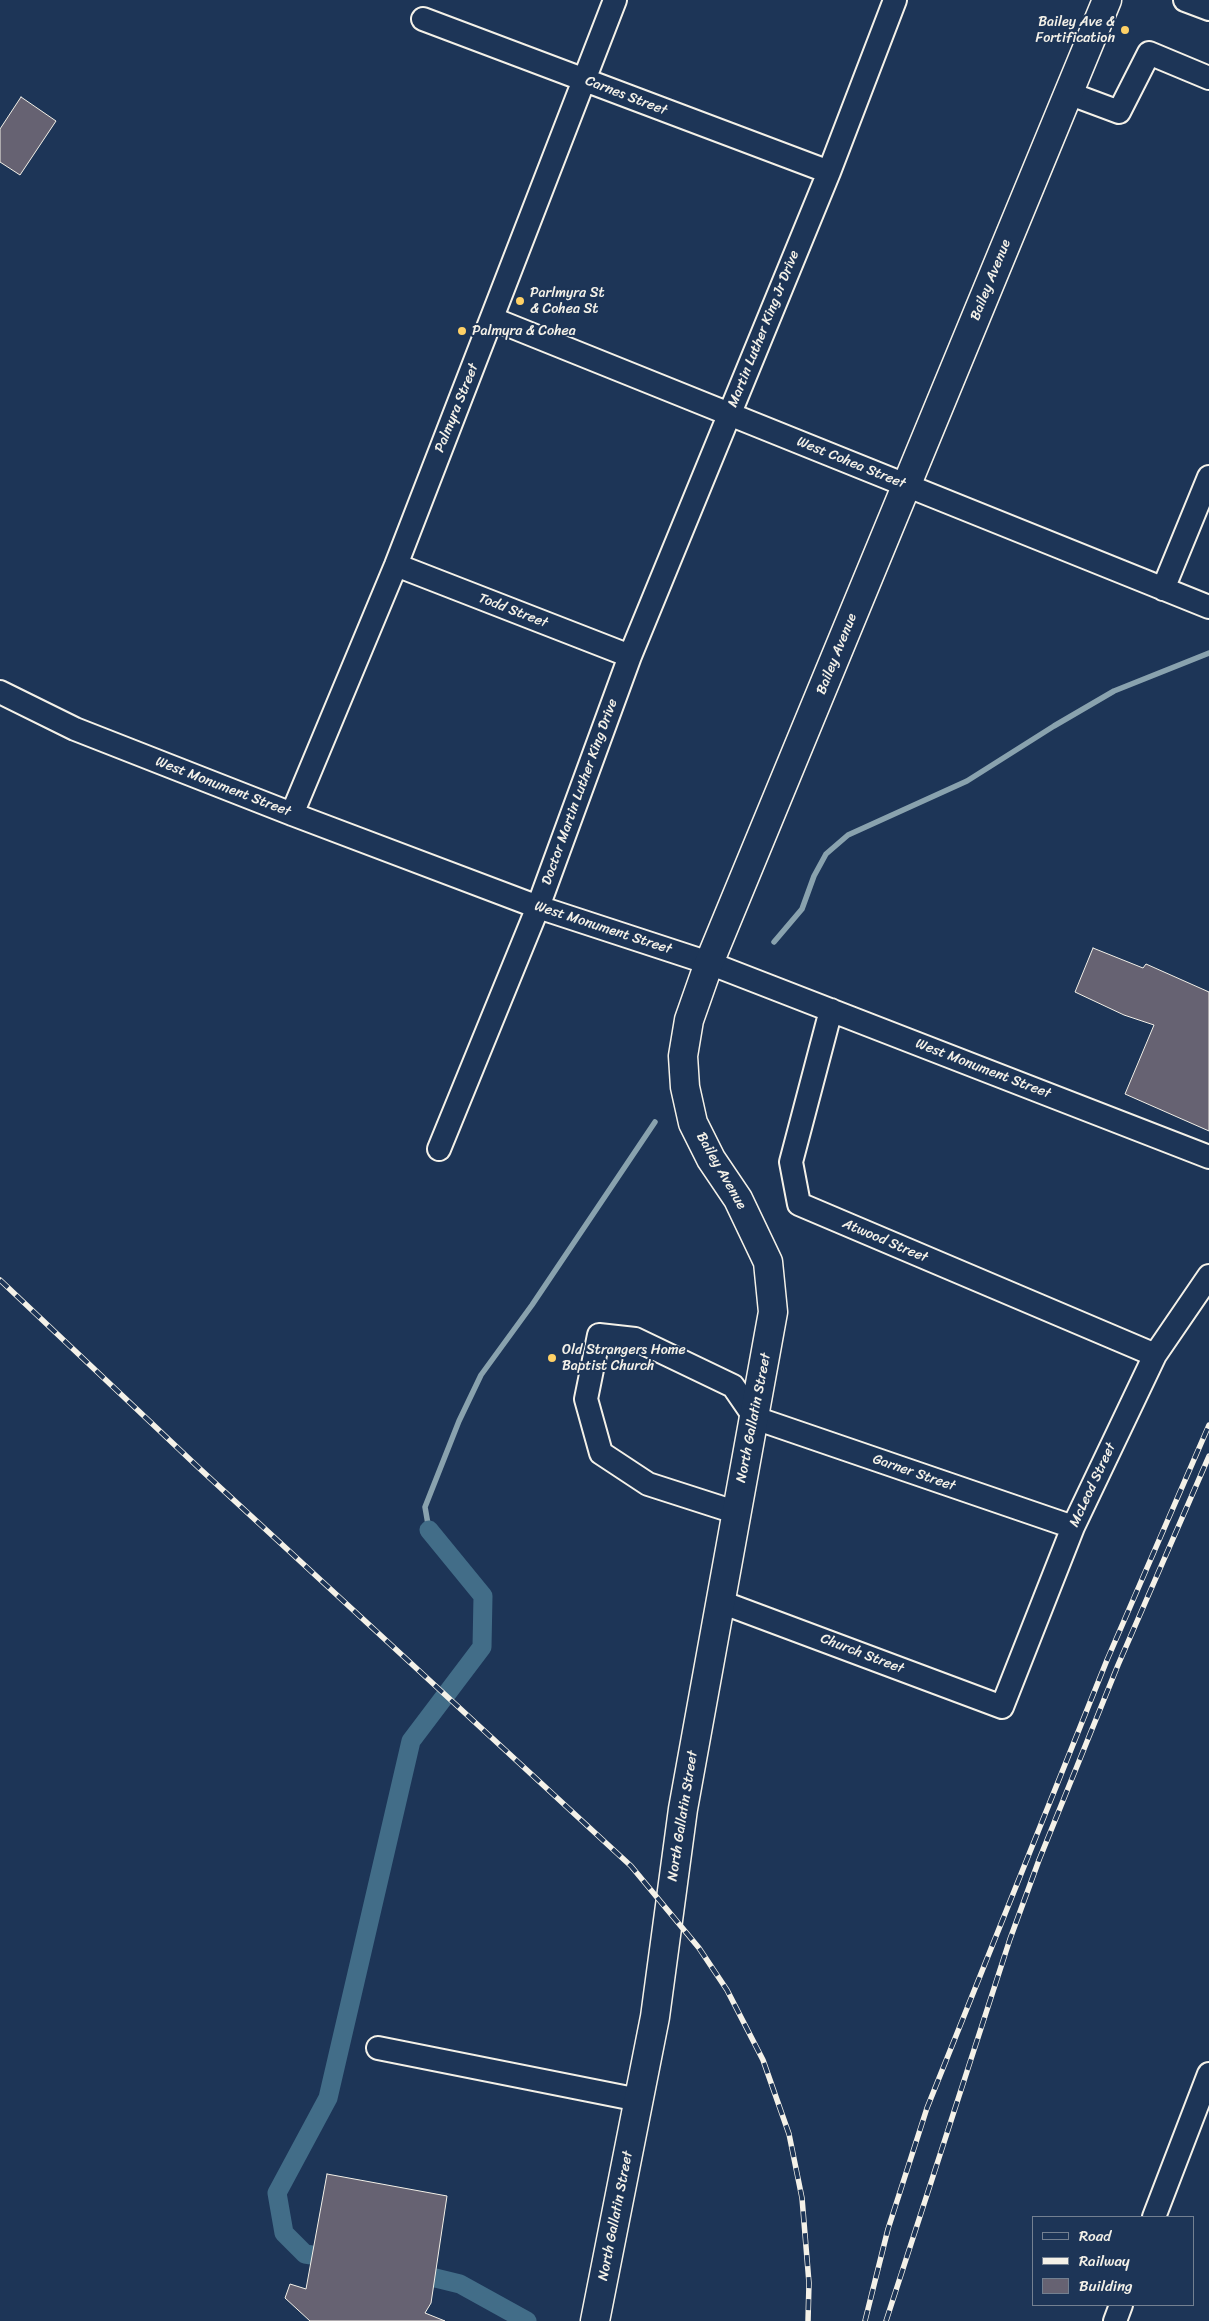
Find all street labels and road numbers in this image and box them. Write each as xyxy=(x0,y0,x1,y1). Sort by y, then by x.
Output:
street label: Carnes Street xyxy=(583,73,669,119)
street label: Bailey Avenue xyxy=(967,237,1015,323)
street label: Martin Luther King Jr Drive xyxy=(725,248,803,410)
street label: Palmyra Street xyxy=(432,361,482,455)
street label: West Cohea Street xyxy=(794,433,908,493)
street label: Todd Street xyxy=(476,590,550,632)
street label: Bailey Avenue xyxy=(813,611,861,697)
street label: Doctor Martin Luther King Drive xyxy=(538,697,622,887)
street label: West Monument Street xyxy=(153,753,293,821)
street label: West Monument Street xyxy=(532,898,674,958)
street label: West Monument Street xyxy=(913,1035,1053,1103)
street label: Bailey Avenue xyxy=(692,1130,750,1212)
street label: Atwood Street xyxy=(840,1216,930,1266)
street label: North Gallatin Street xyxy=(733,1352,775,1484)
street label: McLeod Street xyxy=(1066,1440,1120,1530)
street label: Garner Street xyxy=(870,1451,958,1495)
street label: Church Street xyxy=(818,1630,906,1678)
street label: North Gallatin Street xyxy=(664,1750,702,1882)
street label: North Gallatin Street xyxy=(595,2150,637,2282)

